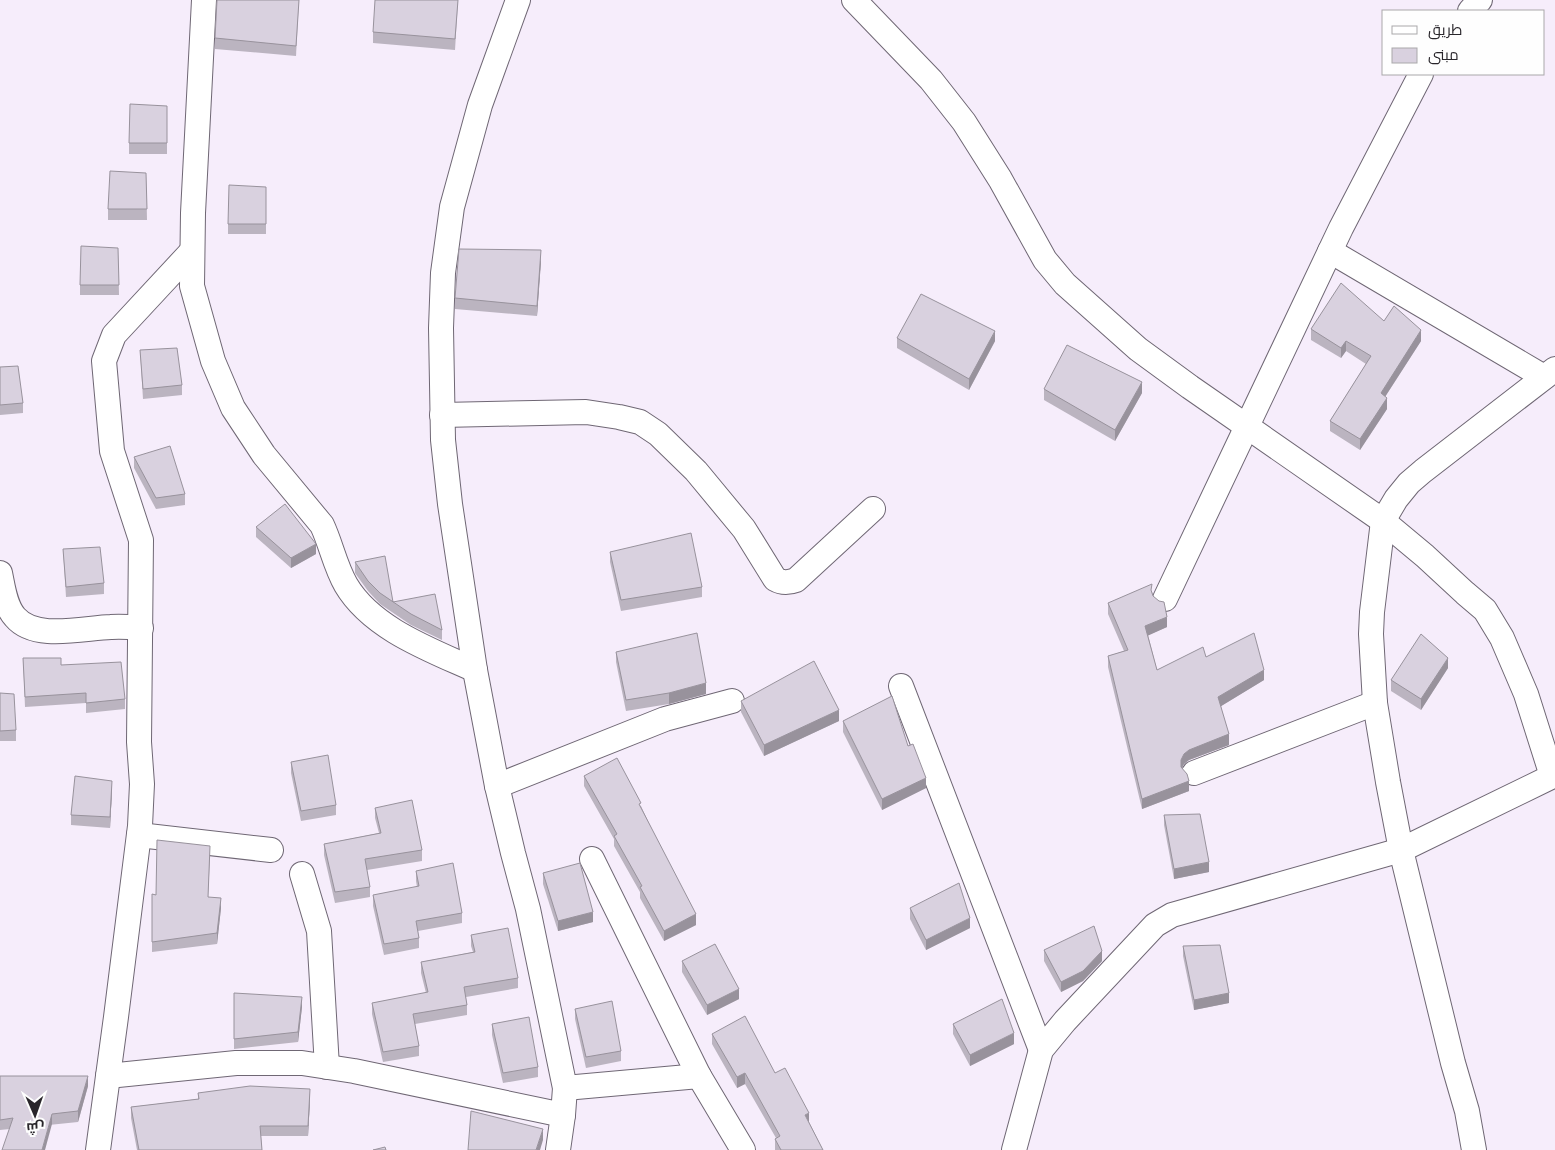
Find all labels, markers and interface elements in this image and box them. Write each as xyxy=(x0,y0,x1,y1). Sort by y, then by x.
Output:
legend xyxy=(1382,10,1545,75)
text: طريق xyxy=(1428,21,1462,40)
text: مبنى xyxy=(1428,46,1459,65)
north arrow xyxy=(10,1090,60,1140)
text: ش xyxy=(26,1119,45,1136)

